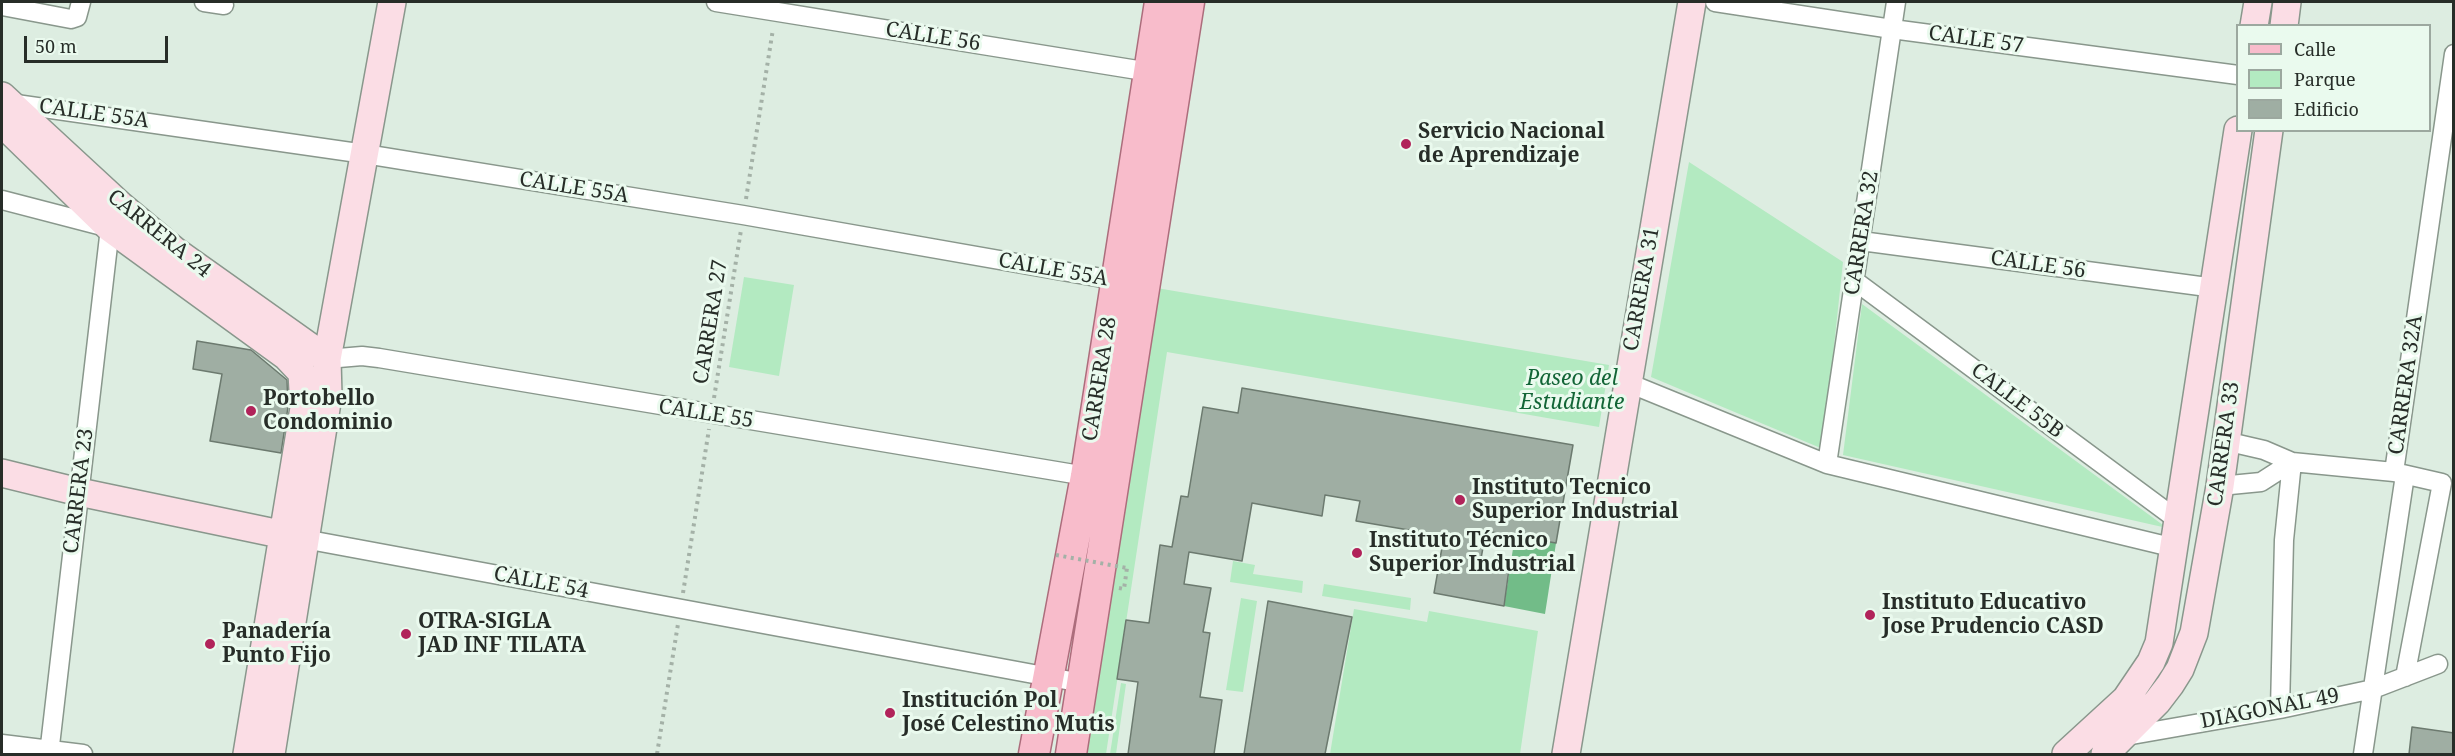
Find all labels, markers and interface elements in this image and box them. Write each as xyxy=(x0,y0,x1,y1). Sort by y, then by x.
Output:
street label: CALLE 56 xyxy=(884,17,982,57)
street label: CALLE 57 xyxy=(1927,21,2025,59)
scale bar xyxy=(27,24,171,62)
legend xyxy=(2236,24,2431,132)
text: 50 m xyxy=(35,34,77,58)
text: Calle xyxy=(2294,37,2336,61)
text: Parque xyxy=(2294,67,2356,91)
street label: CALLE 55A xyxy=(37,94,151,134)
text: Edificio xyxy=(2294,97,2359,121)
place label: Servicio Nacional de Aprendizaje xyxy=(1418,119,1605,169)
marker: Servicio Nacional de Aprendizaje xyxy=(1399,137,1413,151)
street label: CALLE 55A xyxy=(517,167,631,209)
street label: CARRERA 32 xyxy=(1840,169,1884,297)
street label: CARRERA 24 xyxy=(102,185,216,283)
street label: CARRERA 31 xyxy=(1619,225,1665,353)
street label: CALLE 56 xyxy=(1989,246,2087,284)
street label: CALLE 55A xyxy=(996,248,1110,292)
street label: CARRERA 27 xyxy=(689,258,733,386)
street label: CARRERA 32A xyxy=(2384,314,2428,456)
street label: CARRERA 28 xyxy=(1078,315,1122,443)
street label: CALLE 55B xyxy=(1966,358,2068,444)
park label: Paseo del Estudiante xyxy=(1520,366,1624,416)
street label: CARRERA 33 xyxy=(2203,380,2245,508)
place label: Portobello Condominio xyxy=(263,386,393,436)
street label: CALLE 55 xyxy=(657,394,755,434)
marker: Portobello Condominio xyxy=(244,404,258,418)
street label: CARRERA 23 xyxy=(59,427,99,555)
place label: Instituto Tecnico Superior Industrial xyxy=(1472,475,1678,525)
marker: Instituto Tecnico Superior Industrial xyxy=(1453,493,1467,507)
place label: Instituto Técnico Superior Industrial xyxy=(1369,528,1575,578)
marker: Instituto Técnico Superior Industrial xyxy=(1350,546,1364,560)
street label: CALLE 54 xyxy=(492,561,590,605)
place label: Instituto Educativo Jose Prudencio CASD xyxy=(1882,590,2104,640)
marker: Instituto Educativo Jose Prudencio CASD xyxy=(1863,608,1877,622)
place label: OTRA-SIGLA JAD INF TILATA xyxy=(418,609,586,659)
place label: Panadería Punto Fijo xyxy=(222,619,331,669)
marker: OTRA-SIGLA JAD INF TILATA xyxy=(399,627,413,641)
marker: Panadería Punto Fijo xyxy=(203,637,217,651)
street label: DIAGONAL 49 xyxy=(2198,683,2342,735)
place label: Institución Pol José Celestino Mutis xyxy=(902,688,1115,738)
marker: Institución Pol José Celestino Mutis xyxy=(883,706,897,720)

